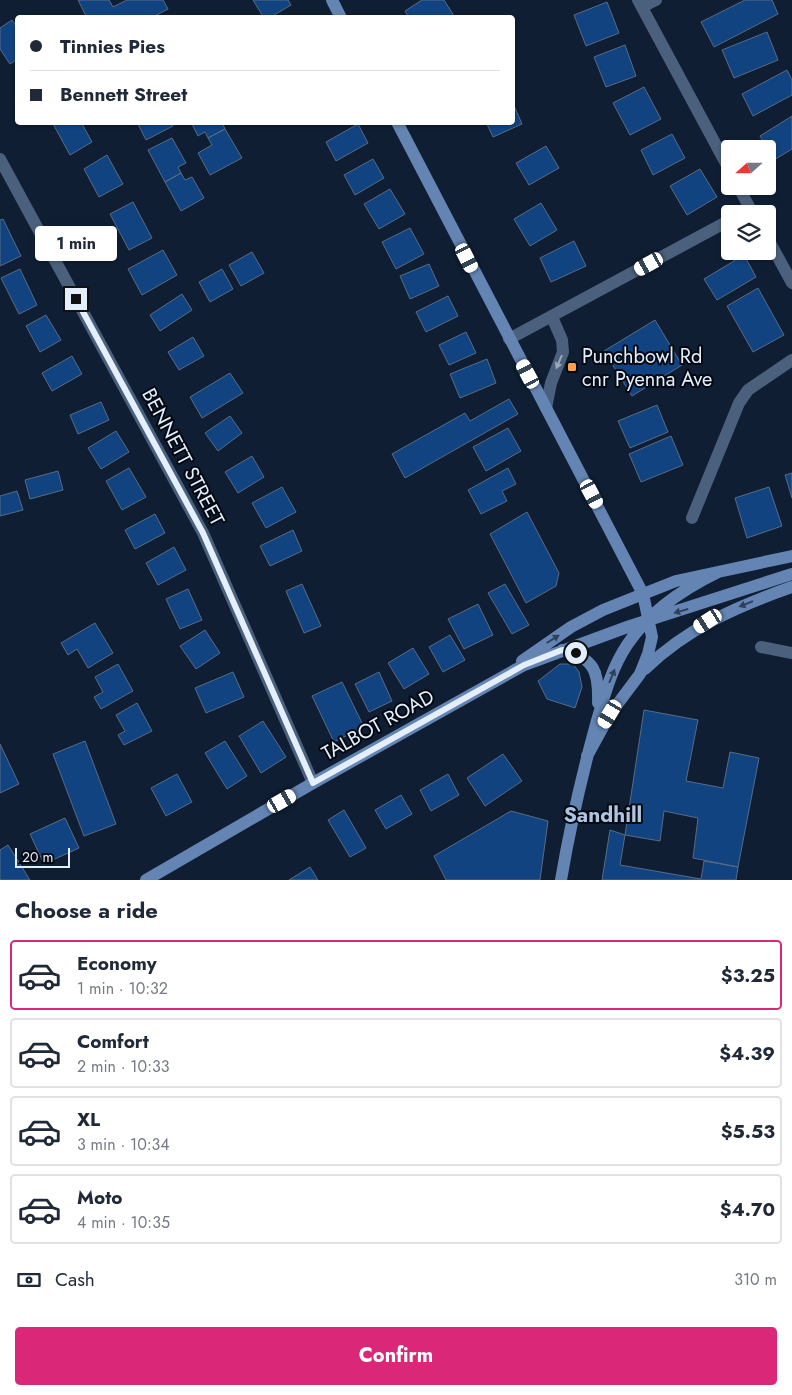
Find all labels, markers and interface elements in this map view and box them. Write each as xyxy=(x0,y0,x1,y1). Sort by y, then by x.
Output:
text: Tinnies Pies xyxy=(60,33,165,60)
text: Bennett Street xyxy=(60,81,187,108)
north arrow xyxy=(721,140,776,195)
map controls xyxy=(721,140,776,260)
button: layers xyxy=(721,205,776,260)
callout: 1 min xyxy=(35,226,117,262)
text: 1 min xyxy=(56,232,96,255)
car xyxy=(453,241,480,275)
car xyxy=(632,250,665,278)
route end xyxy=(65,288,87,310)
place label: Punchbowl Rd cnr Pyenna Ave xyxy=(582,342,712,394)
one-way arrow xyxy=(555,355,563,370)
car xyxy=(514,357,541,391)
marker: Punchbowl Rd cnr Pyenna Ave xyxy=(566,361,578,373)
street label: BENNETT STREET xyxy=(134,383,232,532)
car xyxy=(578,477,605,511)
one-way arrow xyxy=(738,600,753,608)
one-way arrow xyxy=(674,607,689,615)
car xyxy=(691,607,724,635)
one-way arrow xyxy=(547,634,560,643)
route start xyxy=(565,642,587,664)
one-way arrow xyxy=(608,669,616,683)
street label: TALBOT ROAD xyxy=(317,682,439,768)
car xyxy=(595,697,624,731)
car xyxy=(265,787,298,815)
district label: Sandhill xyxy=(564,800,642,830)
scale bar xyxy=(15,845,70,868)
text: 20 m xyxy=(22,847,54,867)
text: Choose a ride xyxy=(15,894,158,926)
text: Economy xyxy=(77,950,157,977)
icon: car xyxy=(17,953,62,998)
text: $3.25 xyxy=(721,962,775,989)
text: 1 min · 10:32 xyxy=(77,977,168,1000)
text: Comfort xyxy=(77,1028,149,1055)
icon: car xyxy=(17,1031,62,1076)
text: $4.39 xyxy=(719,1040,775,1067)
text: 2 min · 10:33 xyxy=(77,1055,169,1078)
text: XL xyxy=(77,1106,100,1133)
icon: car xyxy=(17,1109,62,1154)
text: $5.53 xyxy=(721,1118,775,1145)
text: 3 min · 10:34 xyxy=(77,1133,170,1156)
text: Moto xyxy=(77,1184,122,1211)
icon: car xyxy=(17,1187,62,1232)
text: $4.70 xyxy=(720,1196,775,1223)
text: 4 min · 10:35 xyxy=(77,1211,170,1234)
icon: cash xyxy=(15,1266,43,1294)
text: Cash xyxy=(55,1266,95,1293)
text: 310 m xyxy=(734,1268,777,1291)
button: Confirm xyxy=(15,1327,777,1385)

